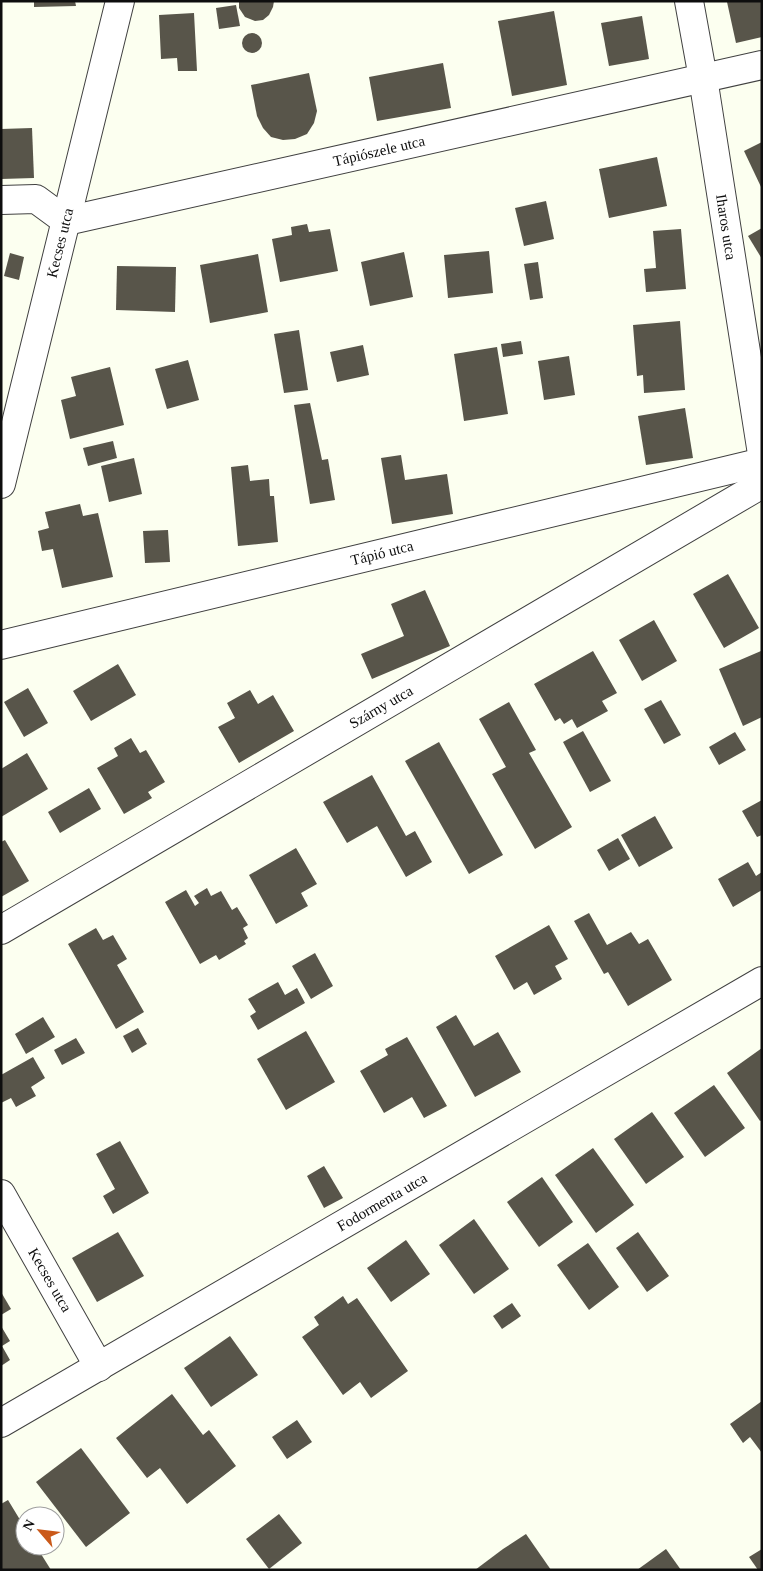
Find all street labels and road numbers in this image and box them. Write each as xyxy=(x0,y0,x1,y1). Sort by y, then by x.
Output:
street label: Tápiószele utca xyxy=(332,133,427,169)
street label: Iharos utca xyxy=(713,193,739,261)
street label: Kecses utca xyxy=(44,206,76,279)
street label: Tápió utca xyxy=(349,537,415,568)
street label: Szárny utca xyxy=(347,682,416,732)
street label: Fodormenta utca xyxy=(334,1170,430,1234)
street label: Kecses utca xyxy=(25,1245,75,1315)

